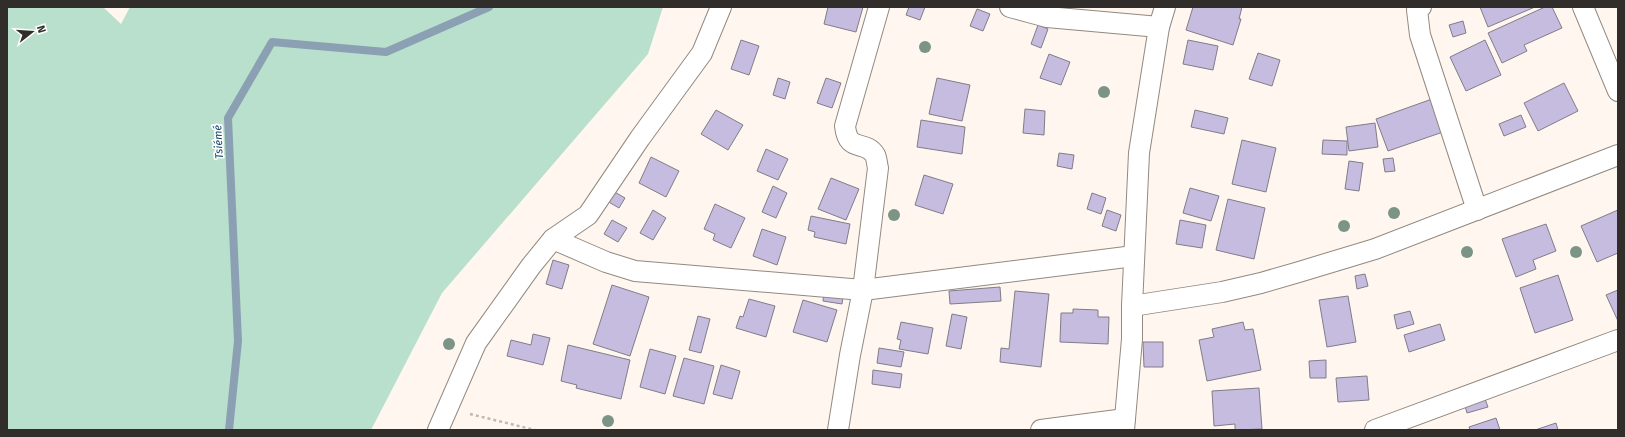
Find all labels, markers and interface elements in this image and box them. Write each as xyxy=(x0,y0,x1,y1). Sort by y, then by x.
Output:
north arrow xyxy=(12,12,52,52)
text: N xyxy=(34,24,48,35)
water label: Tsiémé xyxy=(211,124,226,159)

